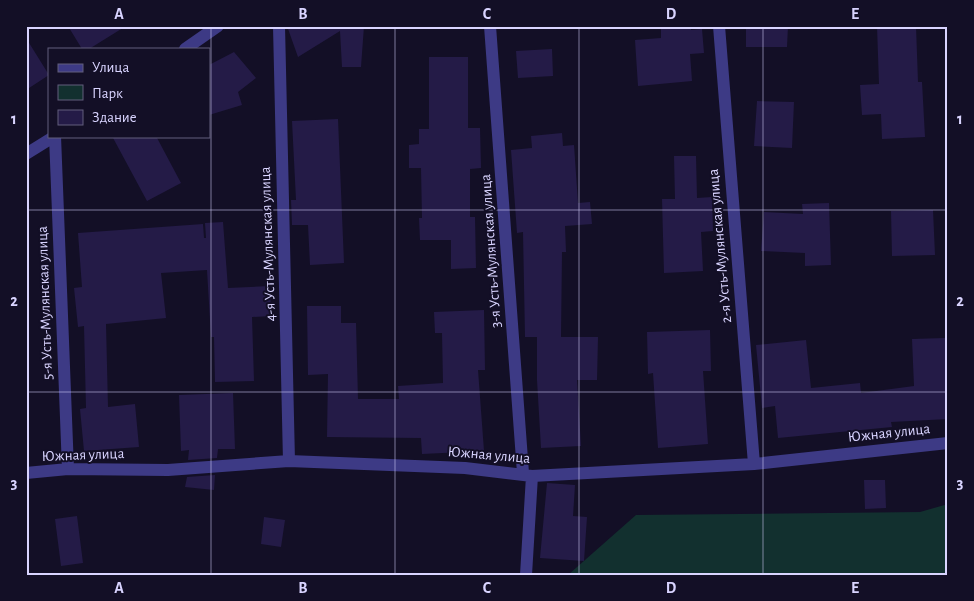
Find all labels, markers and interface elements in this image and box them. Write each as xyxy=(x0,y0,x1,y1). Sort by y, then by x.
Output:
text: A xyxy=(114,6,124,22)
text: B xyxy=(298,6,308,22)
text: C xyxy=(483,6,492,22)
text: D xyxy=(666,6,677,22)
text: E xyxy=(851,6,859,22)
legend xyxy=(48,48,210,138)
text: Улица xyxy=(92,60,129,75)
text: Парк xyxy=(92,86,123,101)
text: Здание xyxy=(92,110,137,125)
text: 1 xyxy=(11,111,17,127)
text: 1 xyxy=(957,111,963,127)
street label: 4-я Усть-Мулянская улица xyxy=(258,166,278,322)
street label: 2-я Усть-Мулянская улица xyxy=(706,168,734,324)
street label: 3-я Усть-Мулянская улица xyxy=(478,173,504,328)
street label: 5-я Усть-Мулянская улица xyxy=(35,226,55,380)
text: 2 xyxy=(10,293,18,309)
text: 2 xyxy=(956,293,964,309)
street label: Южная улица xyxy=(847,421,931,445)
street label: Южная улица xyxy=(447,444,531,466)
street label: Южная улица xyxy=(41,446,125,464)
text: 3 xyxy=(11,475,18,491)
text: 3 xyxy=(957,475,964,491)
text: A xyxy=(114,580,124,596)
text: B xyxy=(298,580,308,596)
text: C xyxy=(483,580,492,596)
text: D xyxy=(666,580,677,596)
text: E xyxy=(851,580,859,596)

